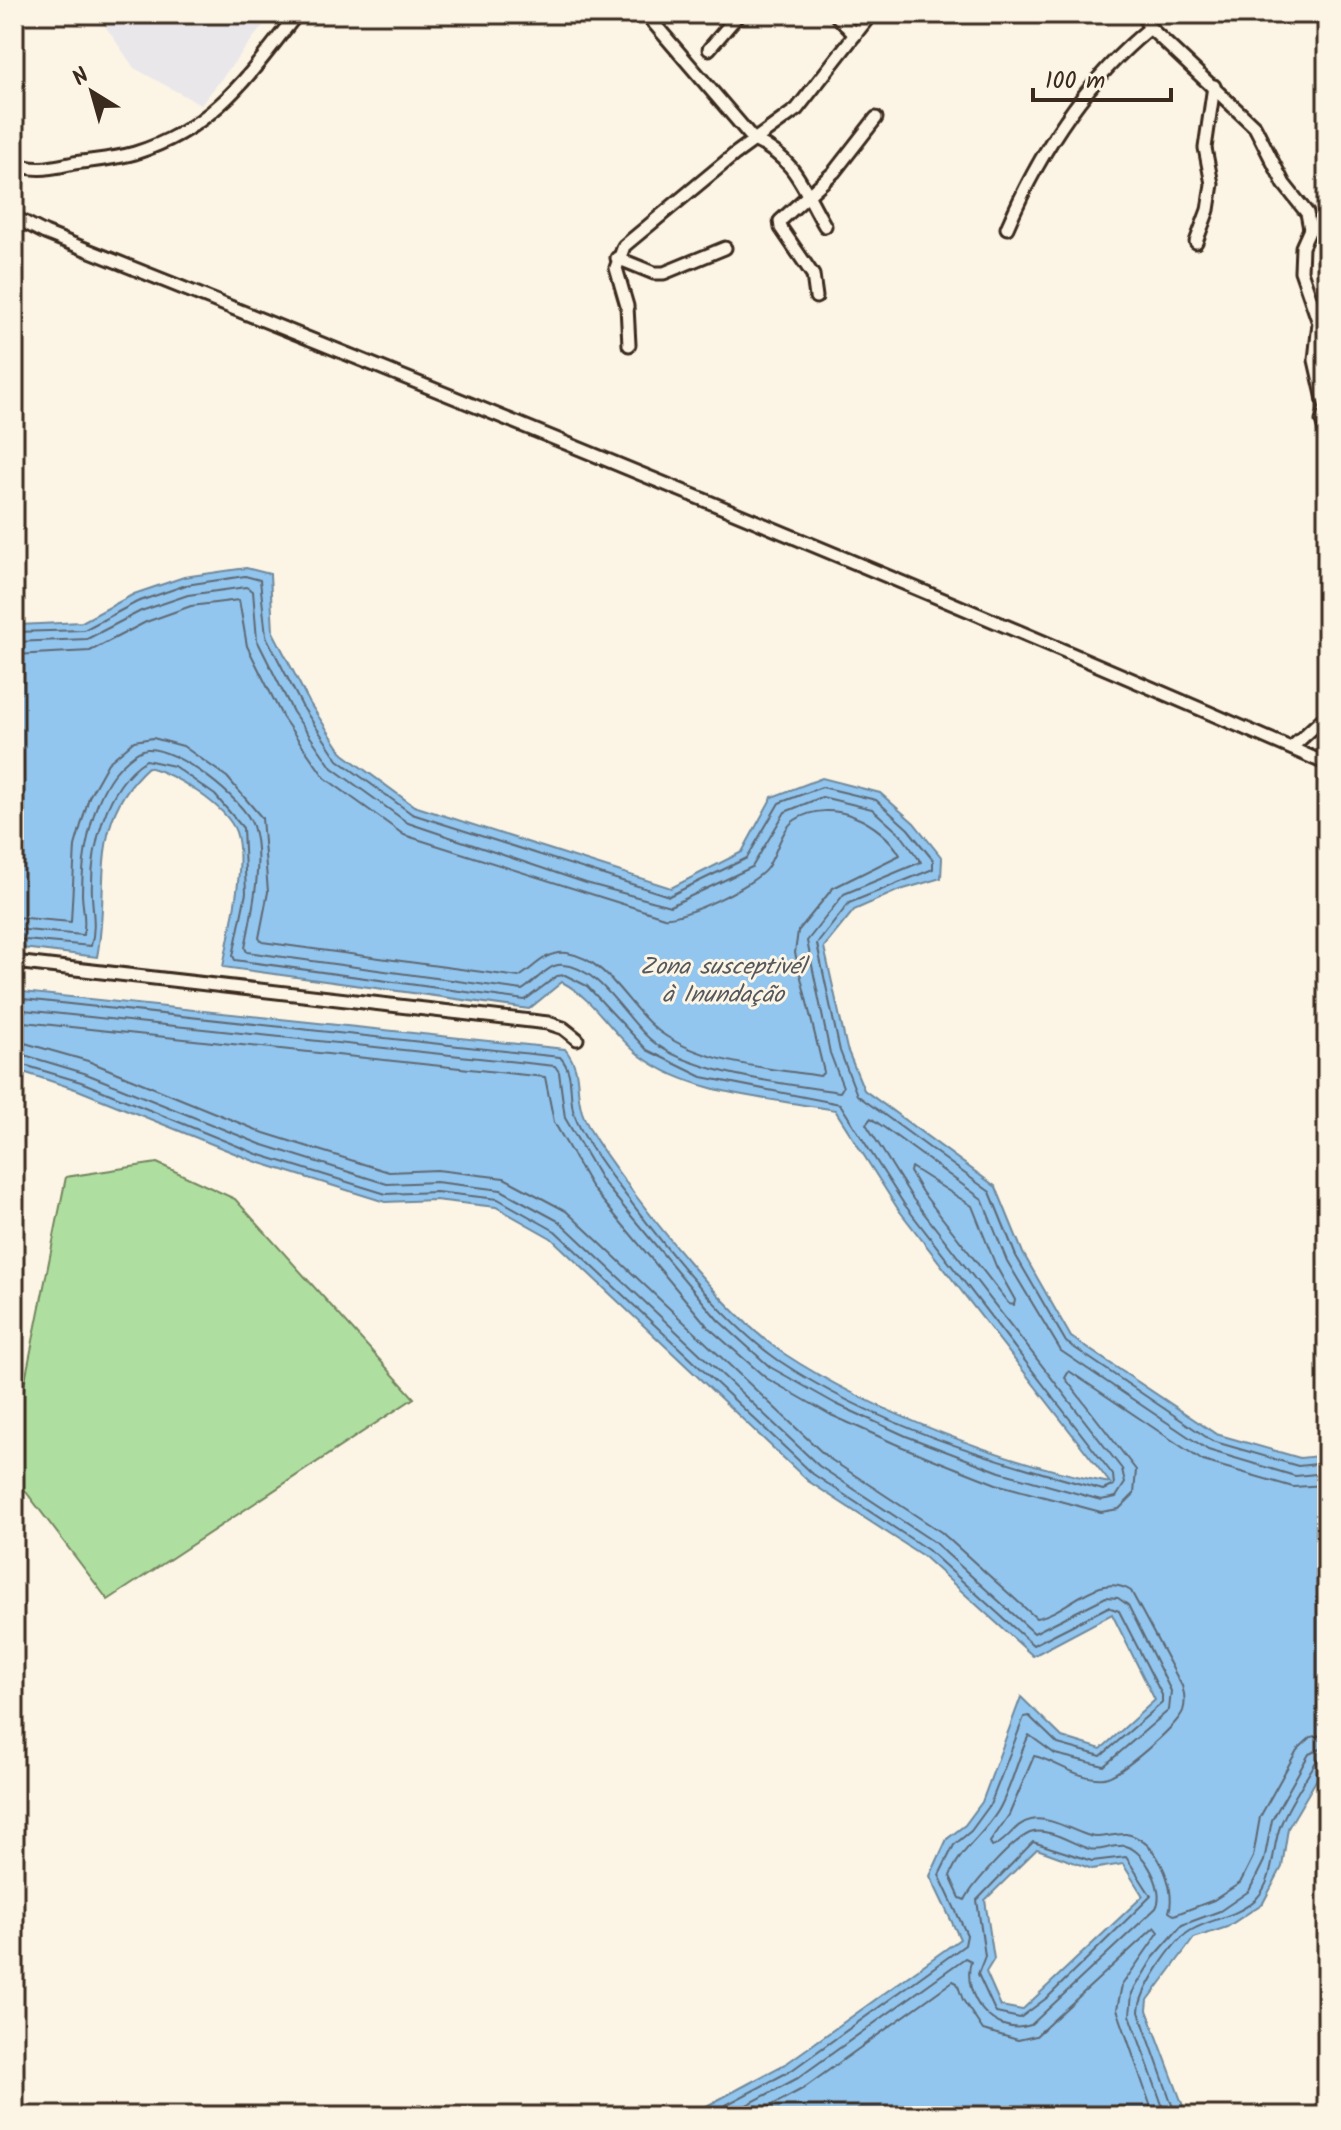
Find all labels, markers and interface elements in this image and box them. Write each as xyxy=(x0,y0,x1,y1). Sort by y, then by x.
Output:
north arrow xyxy=(52,52,132,132)
scale bar xyxy=(1033,52,1171,102)
text: N xyxy=(65,60,98,96)
text: 100 m xyxy=(1045,62,1105,101)
water label: Zona susceptivél à Inundação xyxy=(640,948,810,1015)

